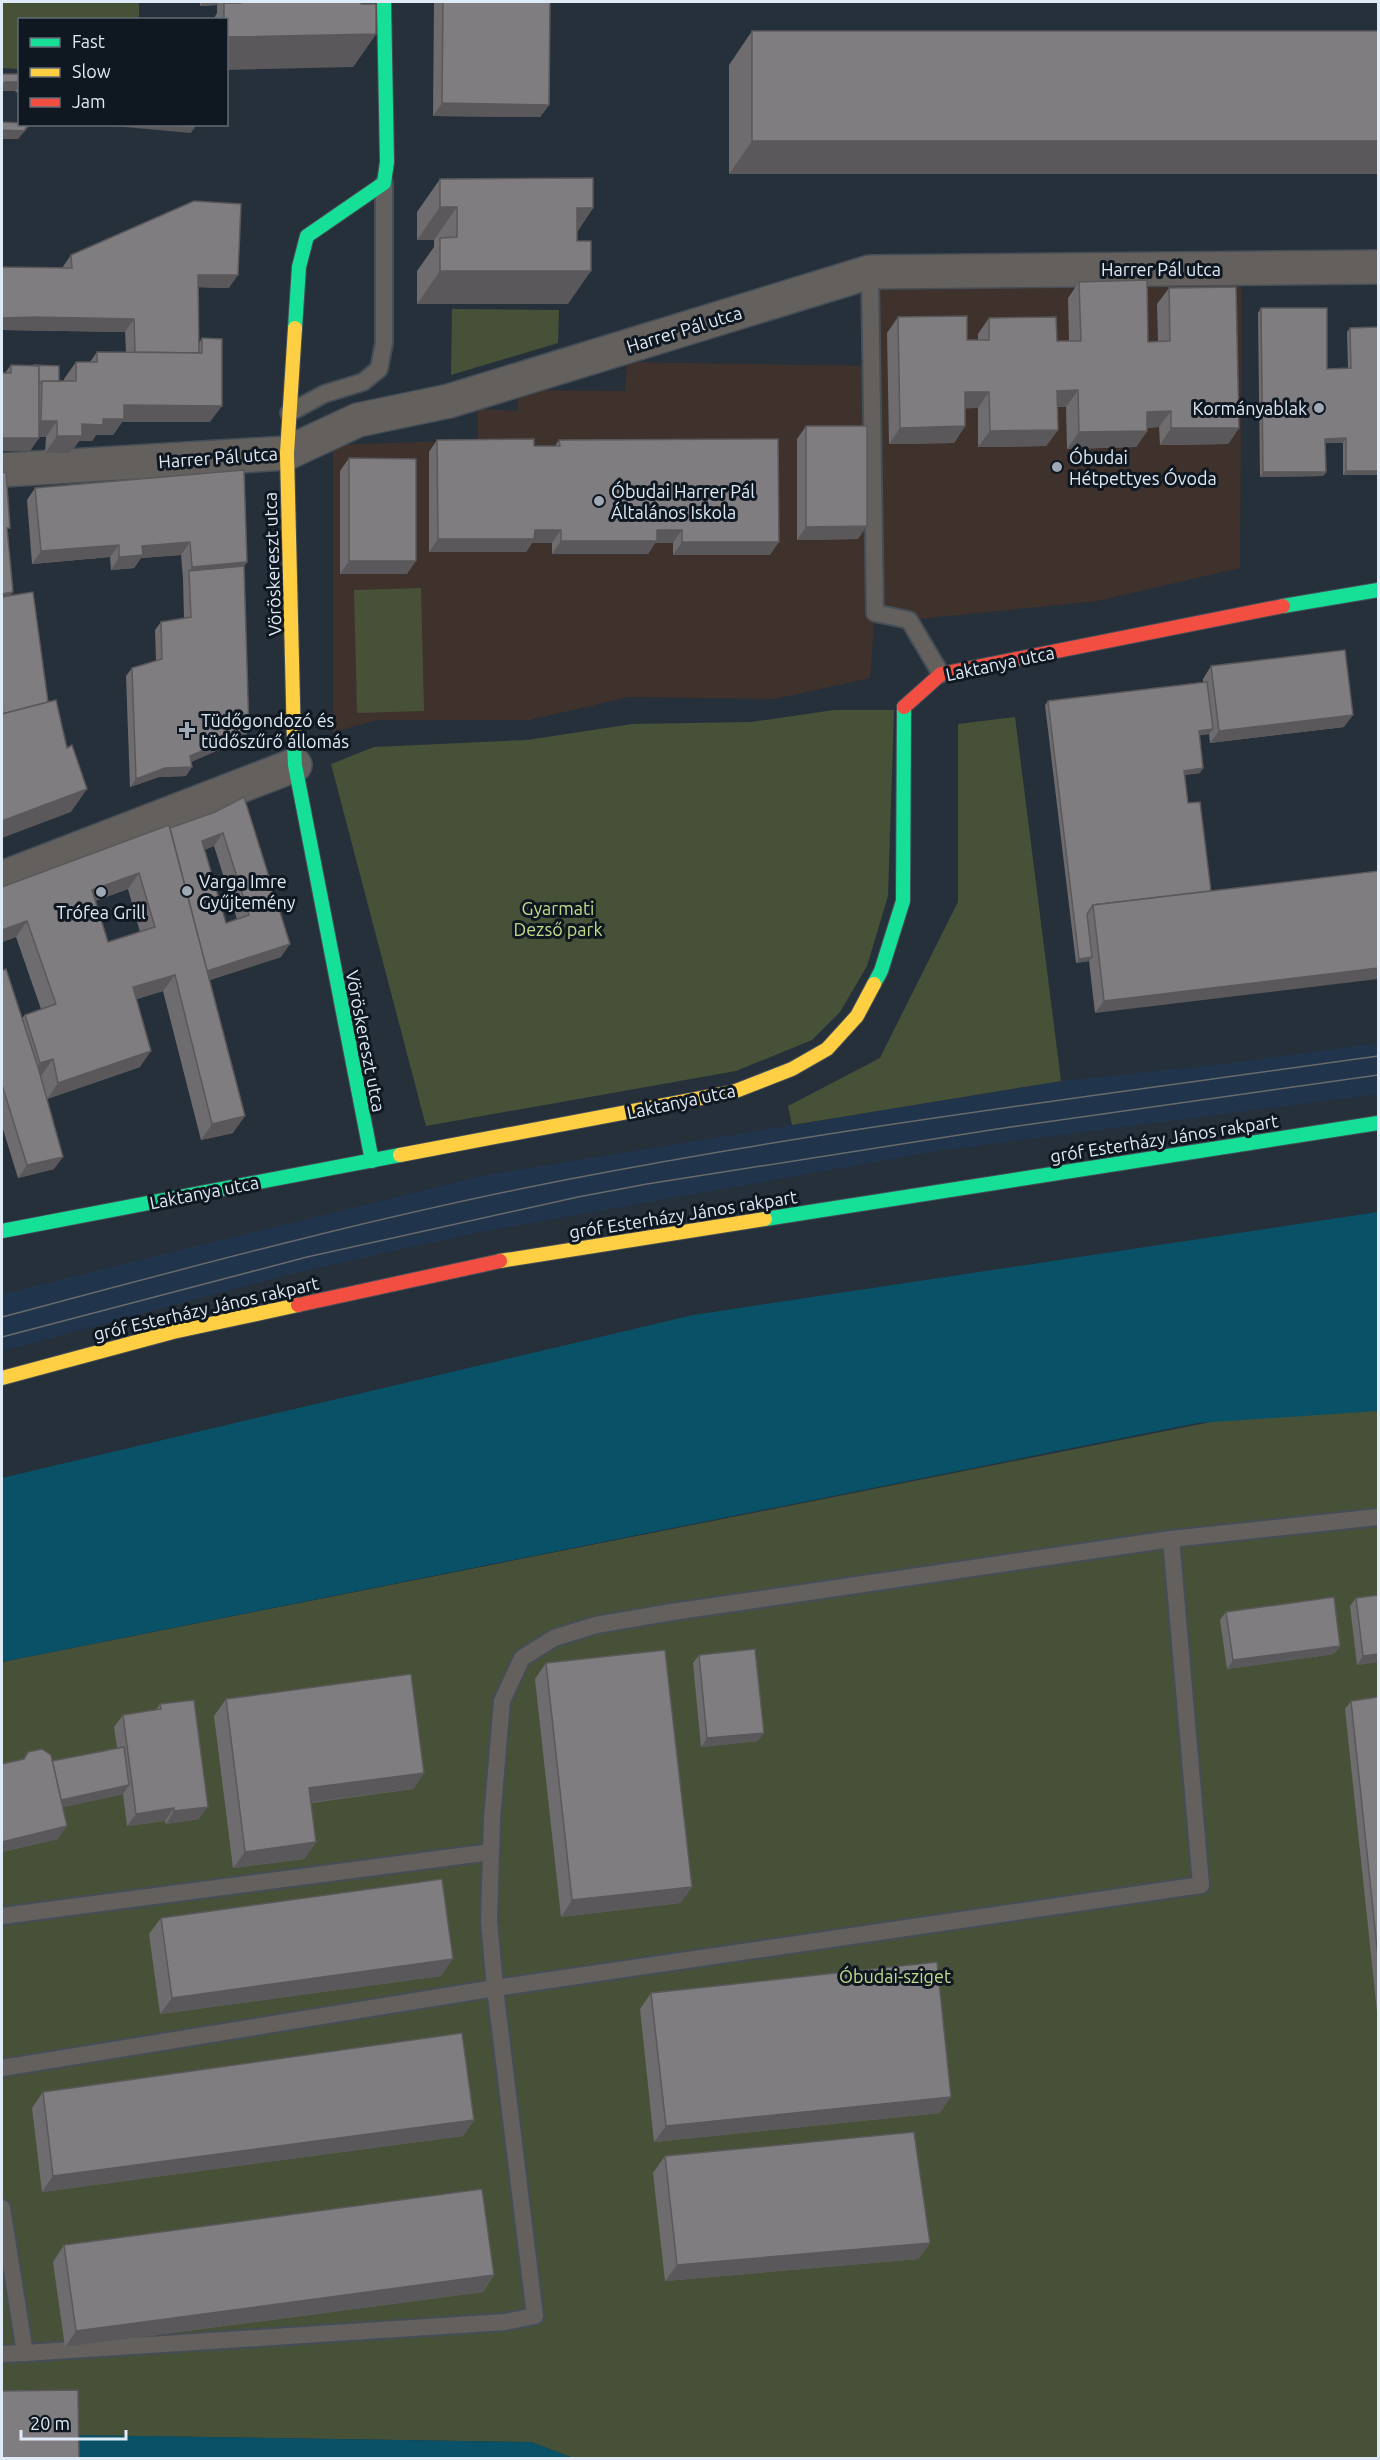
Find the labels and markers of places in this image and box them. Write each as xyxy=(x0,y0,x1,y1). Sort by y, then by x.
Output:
place label: Kormányablak xyxy=(1192,398,1307,418)
marker: Kormányablak xyxy=(1312,401,1326,415)
place label: Óbudai Hétpettyes Óvoda xyxy=(1069,446,1217,488)
marker: Óbudai Hétpettyes Óvoda xyxy=(1050,460,1064,474)
place label: Óbudai Harrer Pál Általános Iskola xyxy=(611,480,755,522)
marker: Óbudai Harrer Pál Általános Iskola xyxy=(592,494,606,508)
place label: Tüdőgondozó és tüdőszűrő állomás xyxy=(201,710,349,751)
marker: Tüdőgondozó és tüdőszűrő állomás xyxy=(178,721,196,739)
place label: Varga Imre Gyűjtemény xyxy=(199,871,296,912)
marker: Varga Imre Gyűjtemény xyxy=(180,884,194,898)
marker: Trófea Grill xyxy=(94,885,108,899)
place label: Trófea Grill xyxy=(56,902,146,922)

